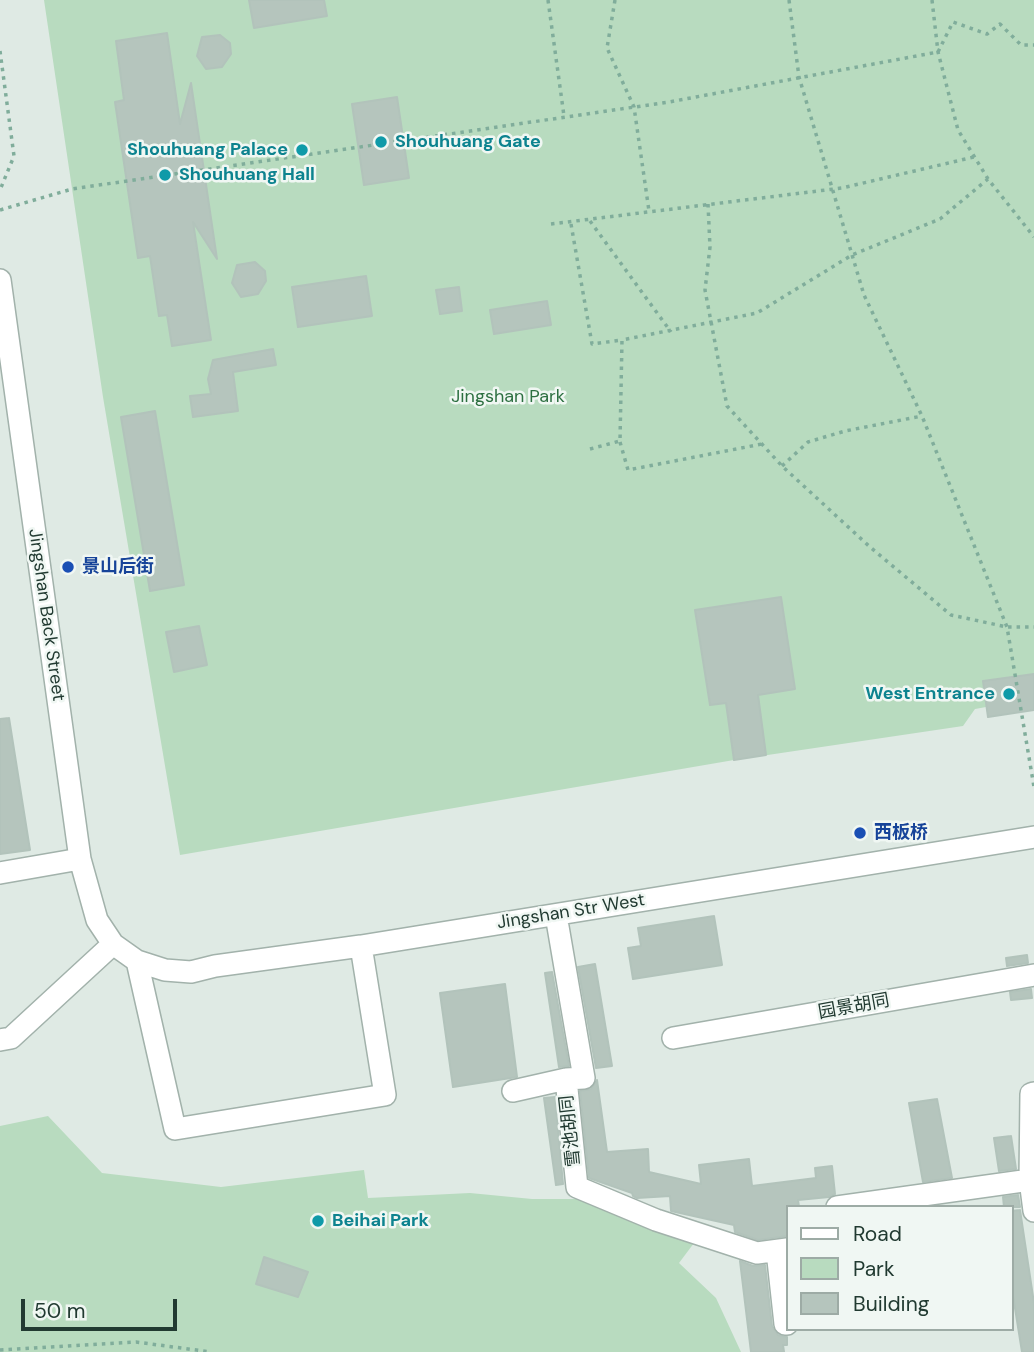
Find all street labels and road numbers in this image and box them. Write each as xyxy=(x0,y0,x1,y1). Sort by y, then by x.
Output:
street label: Jingshan Back Street xyxy=(23,527,69,703)
street label: Jingshan Str West xyxy=(496,890,646,934)
street label: 园景胡同 xyxy=(817,990,891,1024)
street label: 雪池胡同 xyxy=(556,1094,586,1168)

